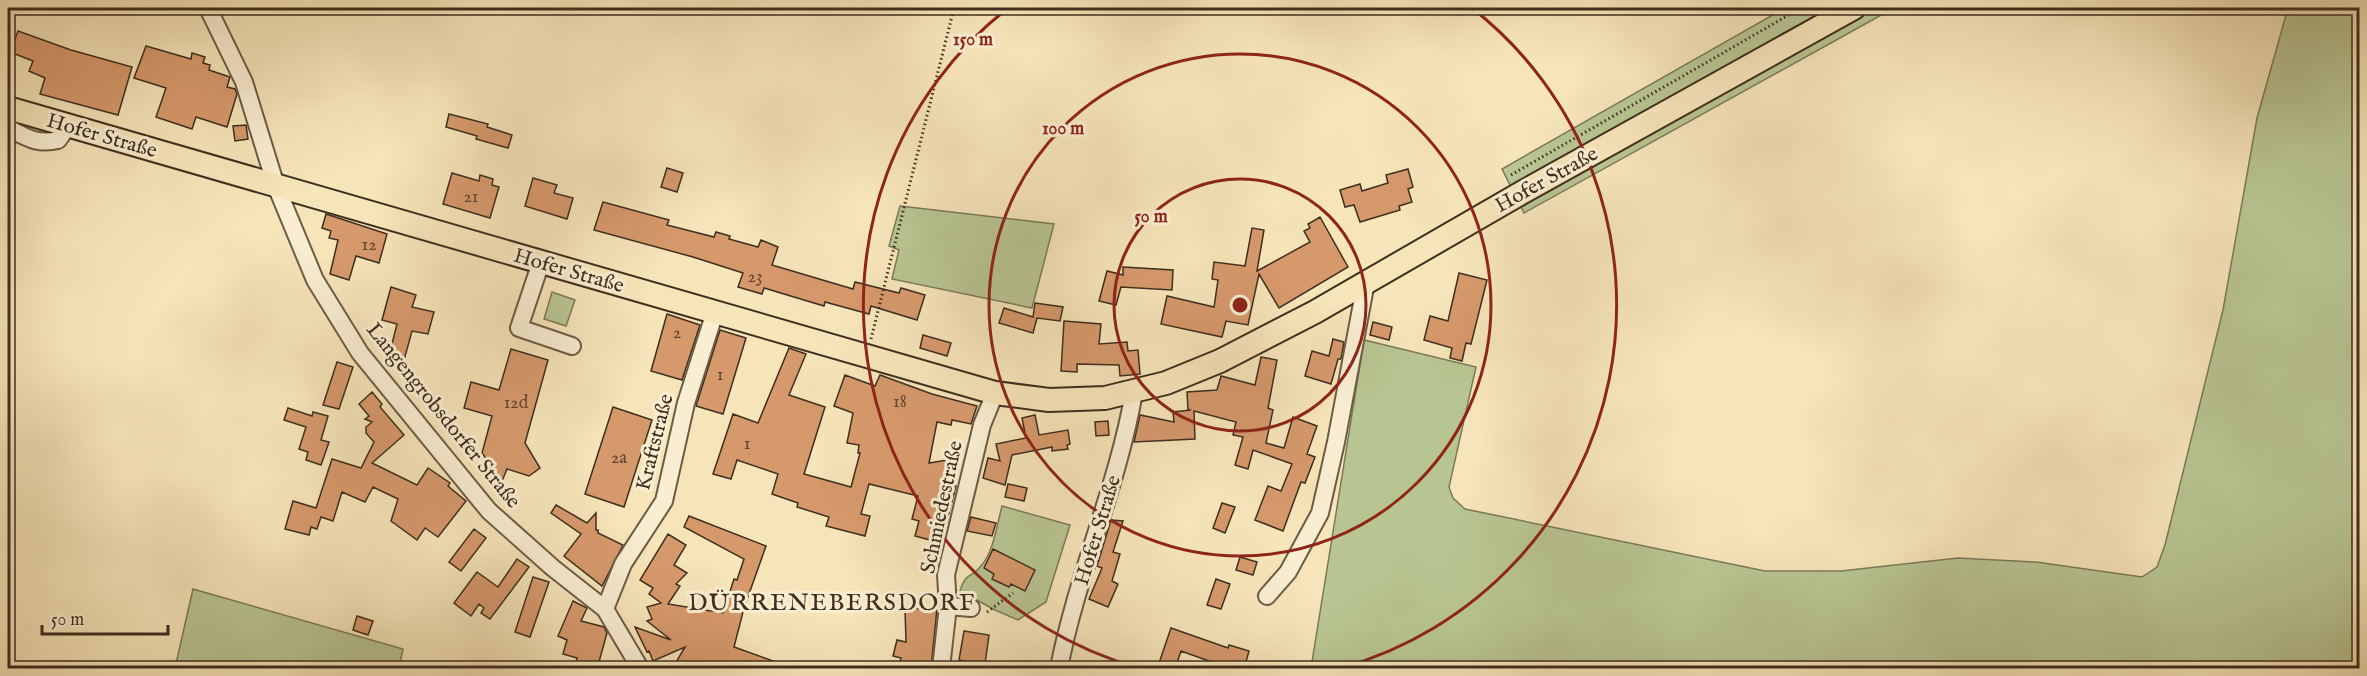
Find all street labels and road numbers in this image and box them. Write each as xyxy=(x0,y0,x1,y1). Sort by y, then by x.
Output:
street label: Hofer Straße xyxy=(43,108,160,165)
street label: Hofer Straße xyxy=(1490,141,1603,220)
street label: Hofer Straße xyxy=(510,243,627,300)
street label: Langengrobsdorfer Straße xyxy=(360,318,526,515)
street label: Kraftstraße xyxy=(630,391,681,493)
street label: Schmiedestraße xyxy=(915,438,970,576)
street label: Hofer Straße xyxy=(1069,472,1128,589)

